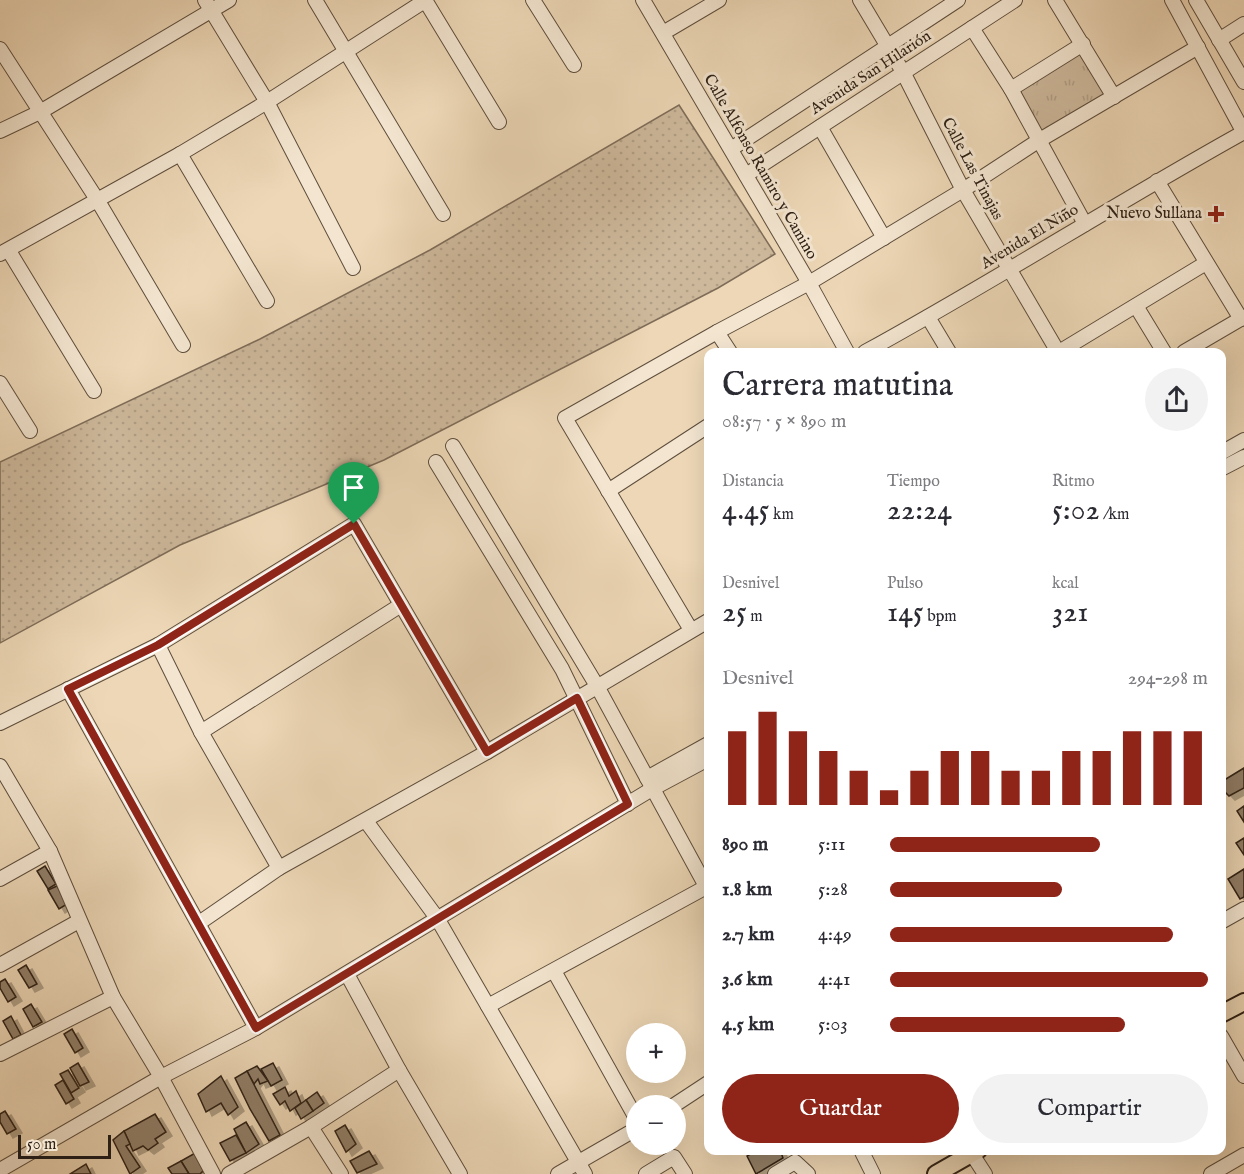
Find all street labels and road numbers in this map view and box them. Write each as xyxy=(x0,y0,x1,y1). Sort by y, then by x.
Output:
street label: Avenida San Hilarión xyxy=(806,26,936,120)
street label: Calle Alfonso Ramiro y Camino xyxy=(699,71,822,264)
street label: Calle Las Tinajas xyxy=(937,114,1008,224)
street label: Avenida El Niño xyxy=(977,200,1083,275)

